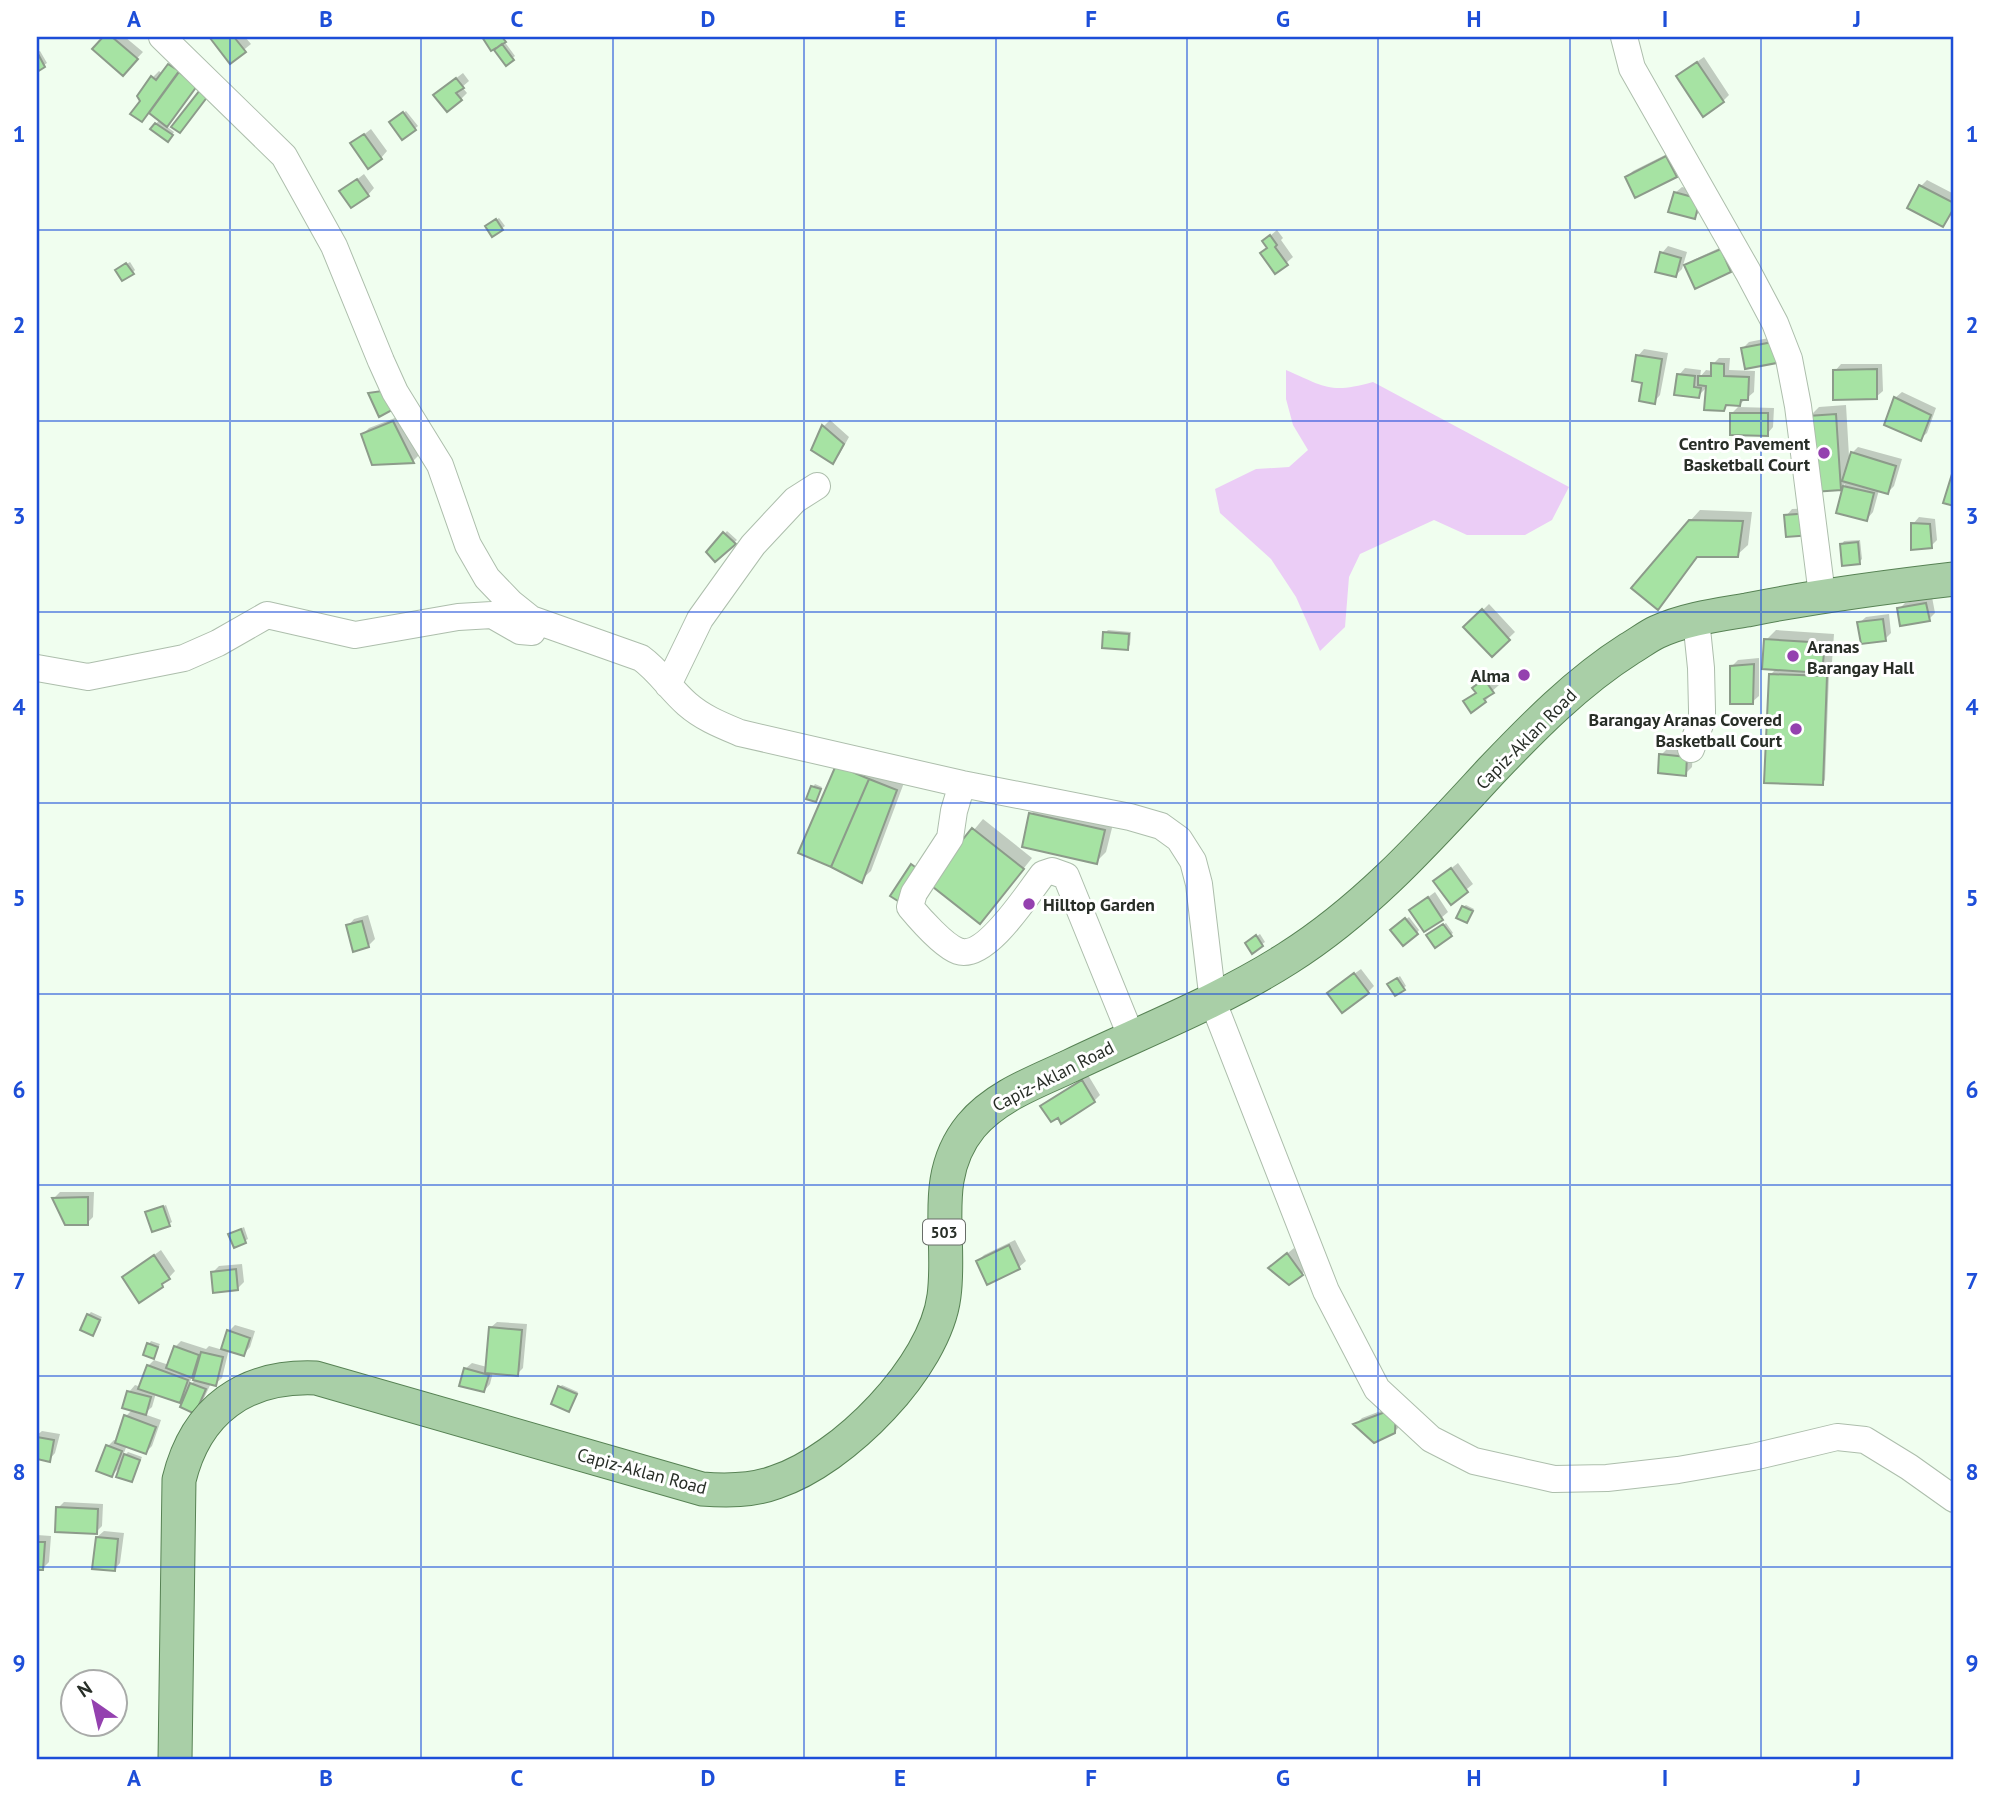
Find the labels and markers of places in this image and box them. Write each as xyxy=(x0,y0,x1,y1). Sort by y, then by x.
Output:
place label: Centro Pavement Basketball Court xyxy=(1679,432,1811,476)
marker: Centro Pavement Basketball Court xyxy=(1816,445,1832,461)
place label: Aranas Barangay Hall xyxy=(1807,635,1915,679)
marker: Aranas Barangay Hall xyxy=(1785,648,1801,664)
place label: Alma xyxy=(1470,664,1510,687)
marker: Alma xyxy=(1516,667,1532,683)
place label: Barangay Aranas Covered Basketball Court xyxy=(1589,708,1783,752)
marker: Barangay Aranas Covered Basketball Court xyxy=(1788,721,1804,737)
place label: Hilltop Garden xyxy=(1043,893,1155,916)
marker: Hilltop Garden xyxy=(1021,896,1037,912)

